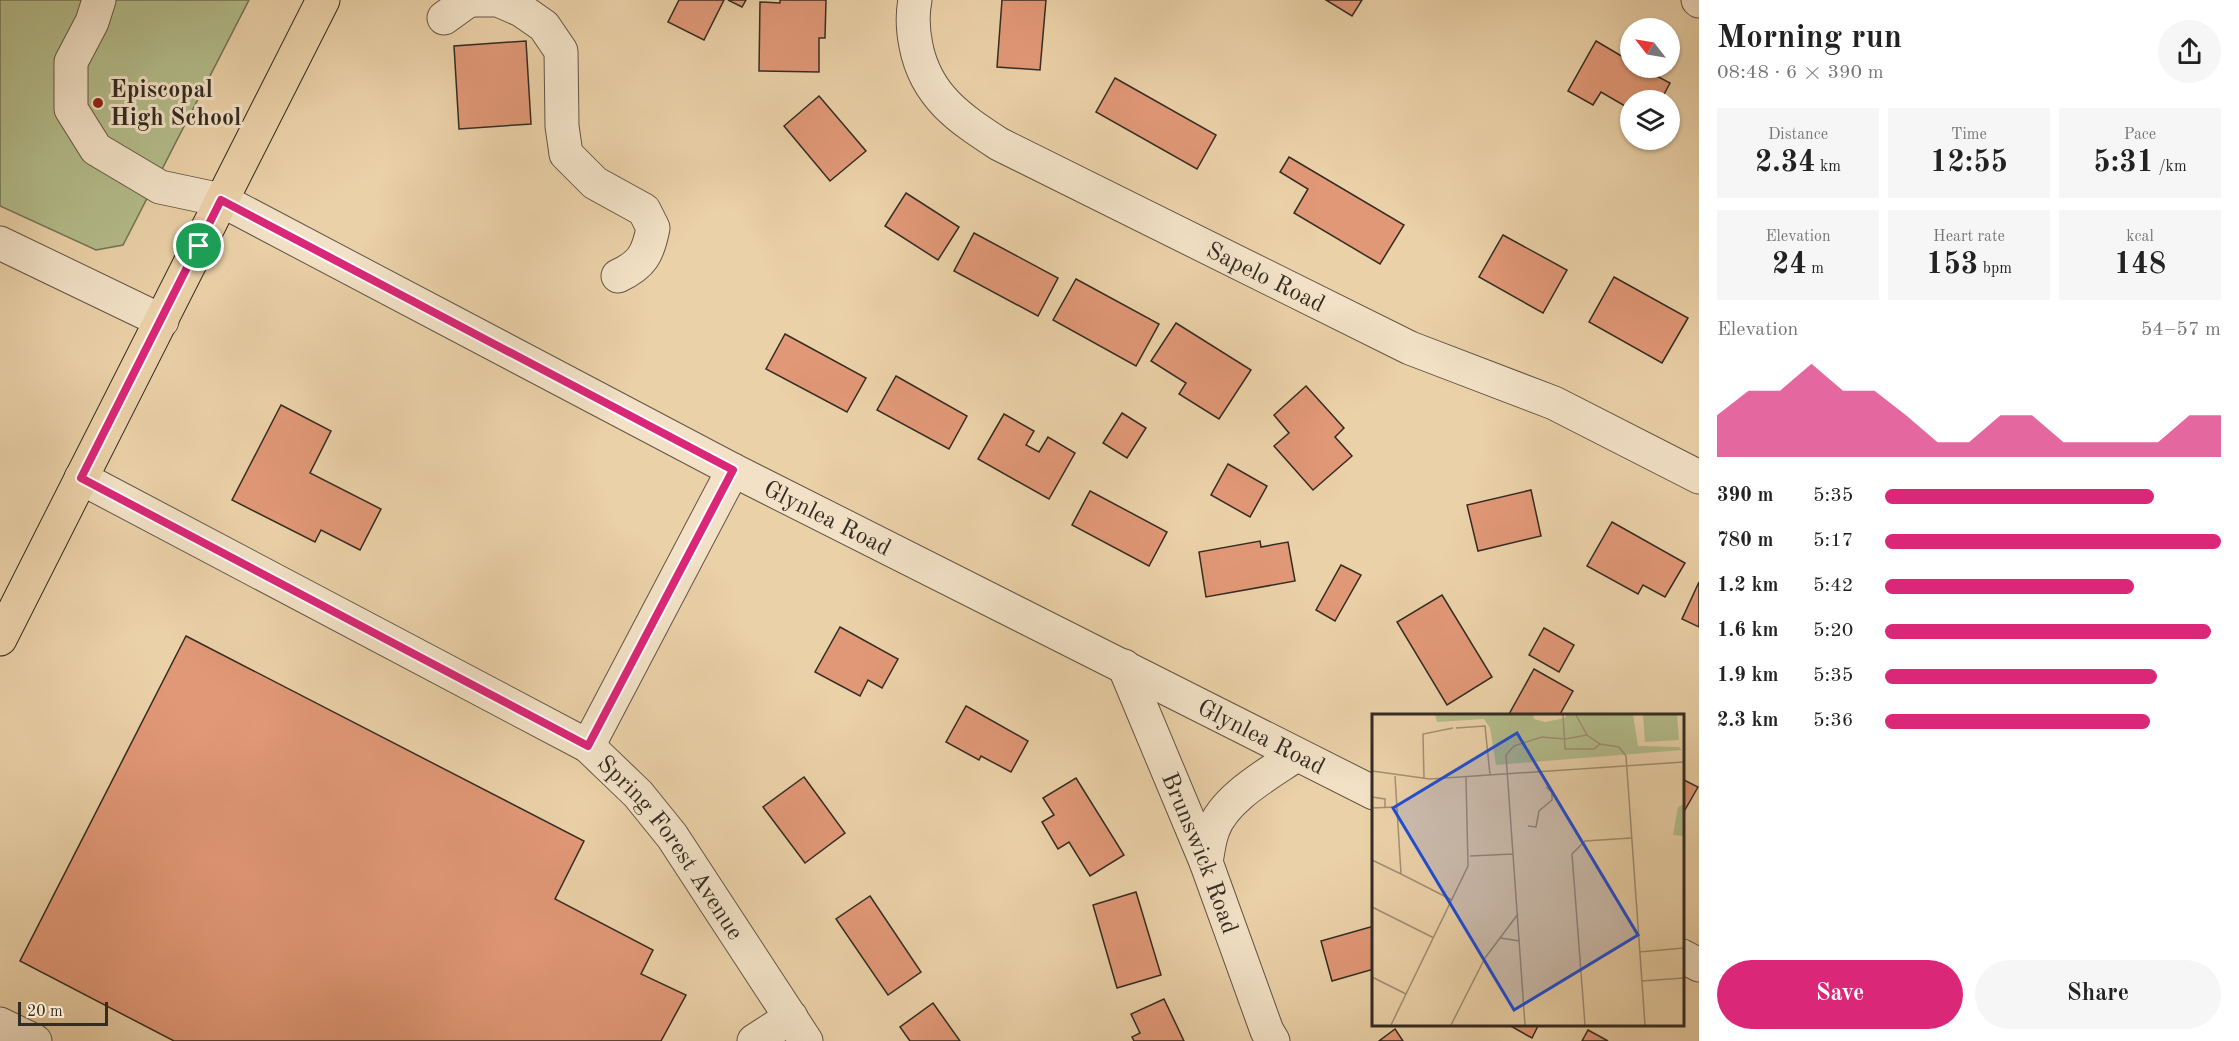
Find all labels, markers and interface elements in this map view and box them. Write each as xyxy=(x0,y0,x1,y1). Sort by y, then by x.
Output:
north arrow xyxy=(1620,18,1680,78)
map controls xyxy=(1620,18,1680,150)
button: share xyxy=(2158,20,2221,83)
text: Morning run xyxy=(1717,22,1902,55)
text: 08:48 · 6 × 390 m xyxy=(1717,63,1884,83)
place label: Episcopal High School xyxy=(110,79,241,131)
button: layers xyxy=(1620,90,1680,150)
marker: Episcopal High School xyxy=(91,96,105,110)
text: Distance xyxy=(1768,127,1828,143)
text: Time xyxy=(1951,127,1987,143)
text: Pace xyxy=(2124,127,2156,143)
text: 2.34 xyxy=(1755,148,1816,178)
text: 12:55 xyxy=(1930,148,2008,178)
text: 5:31 xyxy=(2093,148,2154,178)
text: km xyxy=(1816,159,1841,175)
text: /km xyxy=(2154,159,2187,175)
pin xyxy=(173,220,224,271)
icon: arrive xyxy=(182,229,215,262)
text: Elevation xyxy=(1765,229,1831,245)
text: Heart rate xyxy=(1933,229,2005,245)
text: kcal xyxy=(2126,229,2154,245)
street label: Sapelo Road xyxy=(1202,239,1328,318)
text: 24 xyxy=(1772,250,1807,280)
text: 153 xyxy=(1926,250,1978,280)
text: 148 xyxy=(2114,250,2166,280)
text: m xyxy=(1807,261,1824,277)
text: bpm xyxy=(1978,261,2012,277)
text: Elevation xyxy=(1717,320,1798,340)
text: 54–57 m xyxy=(2141,320,2221,340)
street label: Glynlea Road xyxy=(759,477,894,561)
text: 390 m xyxy=(1717,486,1773,506)
text: 5:35 xyxy=(1813,486,1853,506)
text: 780 m xyxy=(1717,531,1773,551)
text: 5:17 xyxy=(1813,531,1853,551)
text: 1.2 km xyxy=(1717,576,1779,596)
text: 5:42 xyxy=(1813,576,1853,596)
text: 1.6 km xyxy=(1717,621,1779,641)
text: 5:20 xyxy=(1813,621,1853,641)
text: 1.9 km xyxy=(1717,666,1779,686)
text: 5:35 xyxy=(1813,666,1853,686)
street label: Glynlea Road xyxy=(1193,696,1328,780)
text: 2.3 km xyxy=(1717,711,1779,731)
text: 5:36 xyxy=(1813,711,1853,731)
inset map xyxy=(1372,714,1684,1026)
street label: Spring Forest Avenue xyxy=(592,752,747,945)
street label: Brunswick Road xyxy=(1156,770,1241,937)
button: Save xyxy=(1717,960,1963,1029)
button: Share xyxy=(1975,960,2221,1029)
scale bar xyxy=(18,999,108,1026)
text: 20 m xyxy=(27,1004,63,1020)

